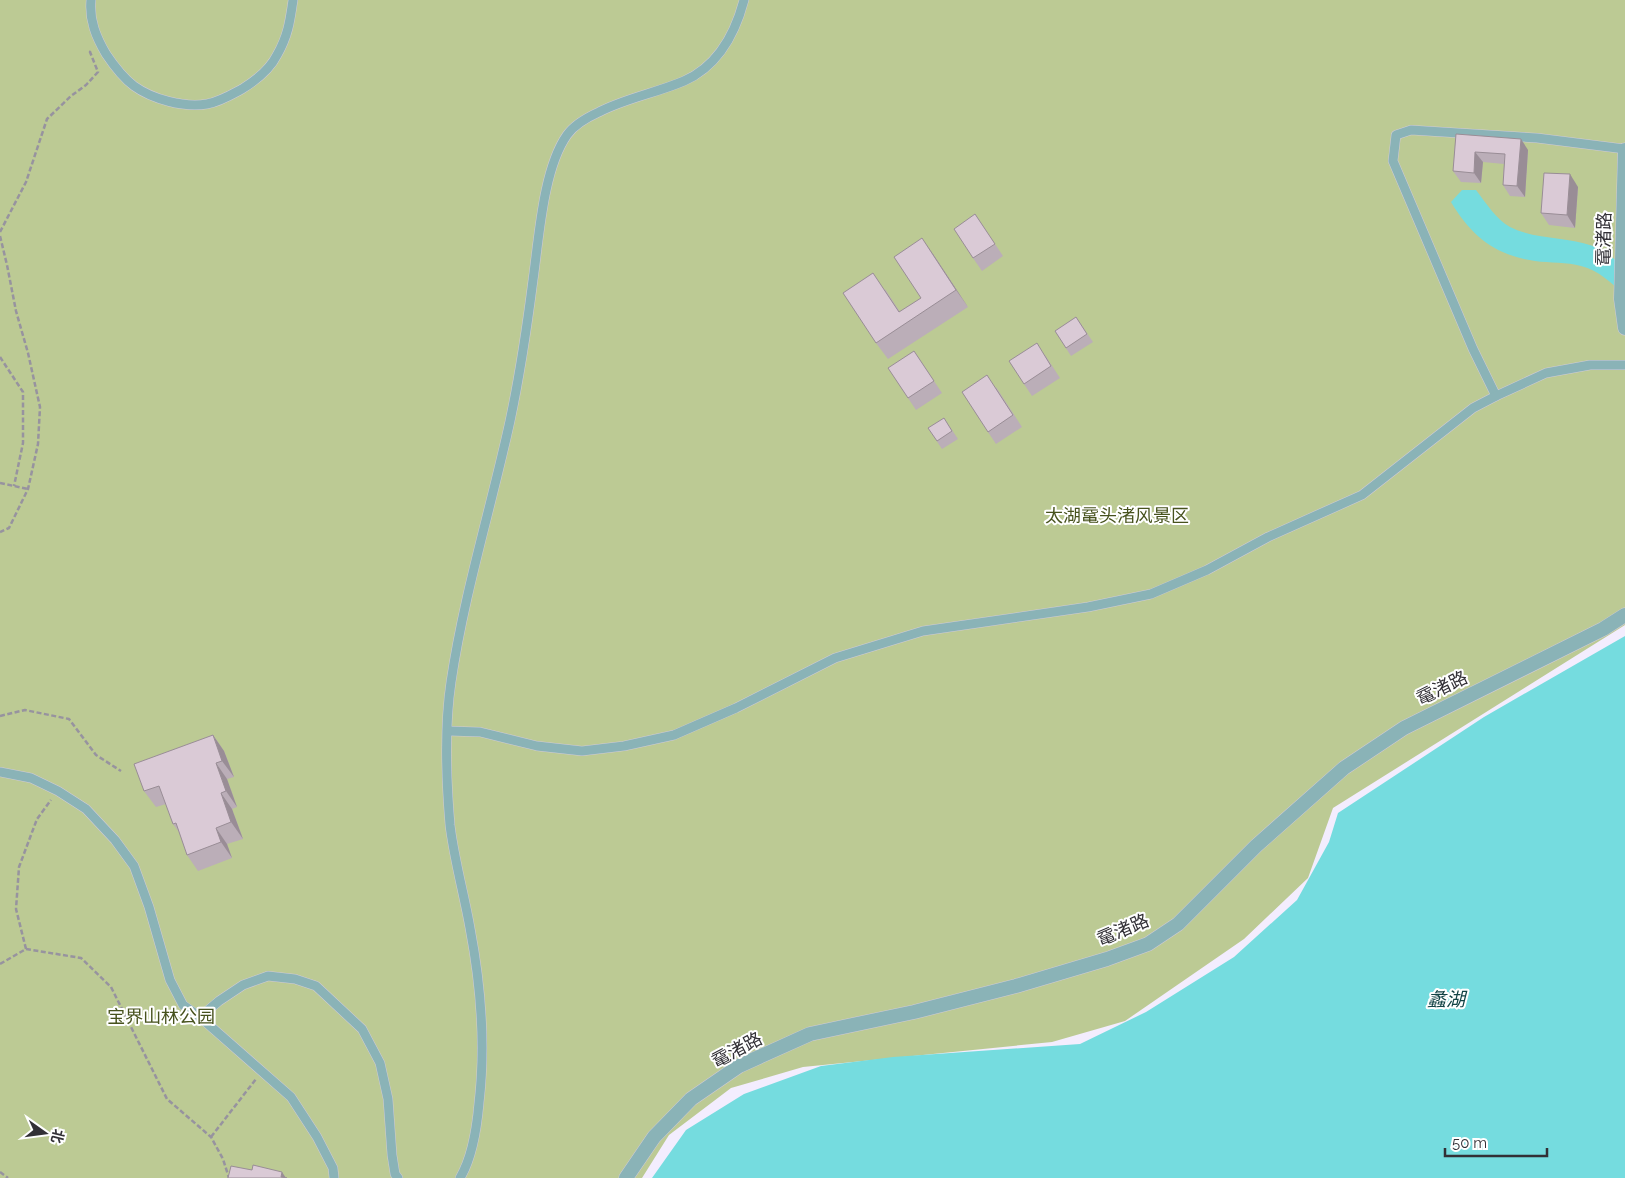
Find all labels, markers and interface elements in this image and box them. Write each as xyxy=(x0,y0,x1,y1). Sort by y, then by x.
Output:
street label: 鼋渚路 xyxy=(1593,212,1614,266)
park label: 太湖鼋头渚风景区 xyxy=(1045,505,1189,526)
street label: 鼋渚路 xyxy=(1413,666,1471,709)
street label: 鼋渚路 xyxy=(1094,909,1152,950)
water label: 蠡湖 xyxy=(1427,988,1468,1010)
park label: 宝界山林公园 xyxy=(107,1006,215,1027)
street label: 鼋渚路 xyxy=(708,1028,766,1072)
north arrow xyxy=(20,1108,70,1158)
scale bar xyxy=(1445,1126,1548,1158)
text: 北 xyxy=(48,1127,67,1145)
text: 50 m xyxy=(1452,1134,1487,1152)

